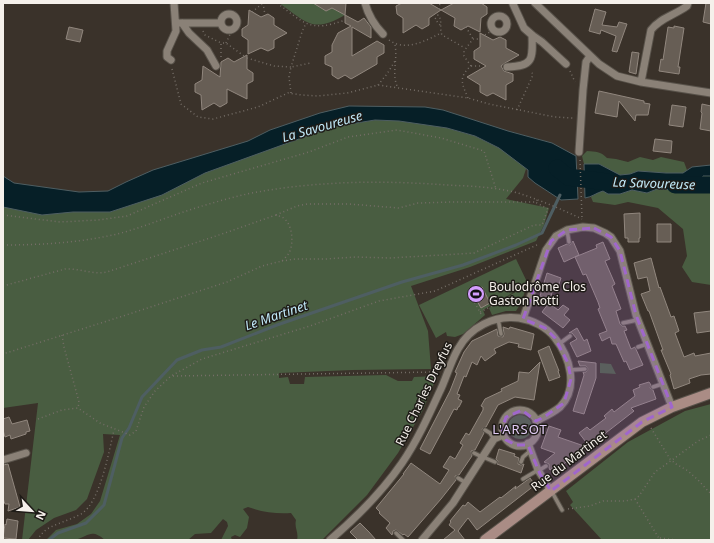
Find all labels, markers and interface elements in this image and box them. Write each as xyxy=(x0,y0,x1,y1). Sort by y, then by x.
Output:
water label: La Savoureuse xyxy=(280,106,365,146)
water label: La Savoureuse xyxy=(612,173,696,193)
place label: Boulodrôme Clos Gaston Rotti xyxy=(489,278,586,309)
sports icon: Boulodrôme Clos Gaston Rotti xyxy=(466,284,486,304)
water label: Le Martinet xyxy=(242,296,311,334)
street label: Rue Charles Dreyfus xyxy=(391,339,456,449)
district label: L'ARSOT xyxy=(492,420,548,438)
street label: Rue du Martinet xyxy=(527,426,611,495)
north arrow xyxy=(12,491,52,531)
text: N xyxy=(33,508,50,523)

